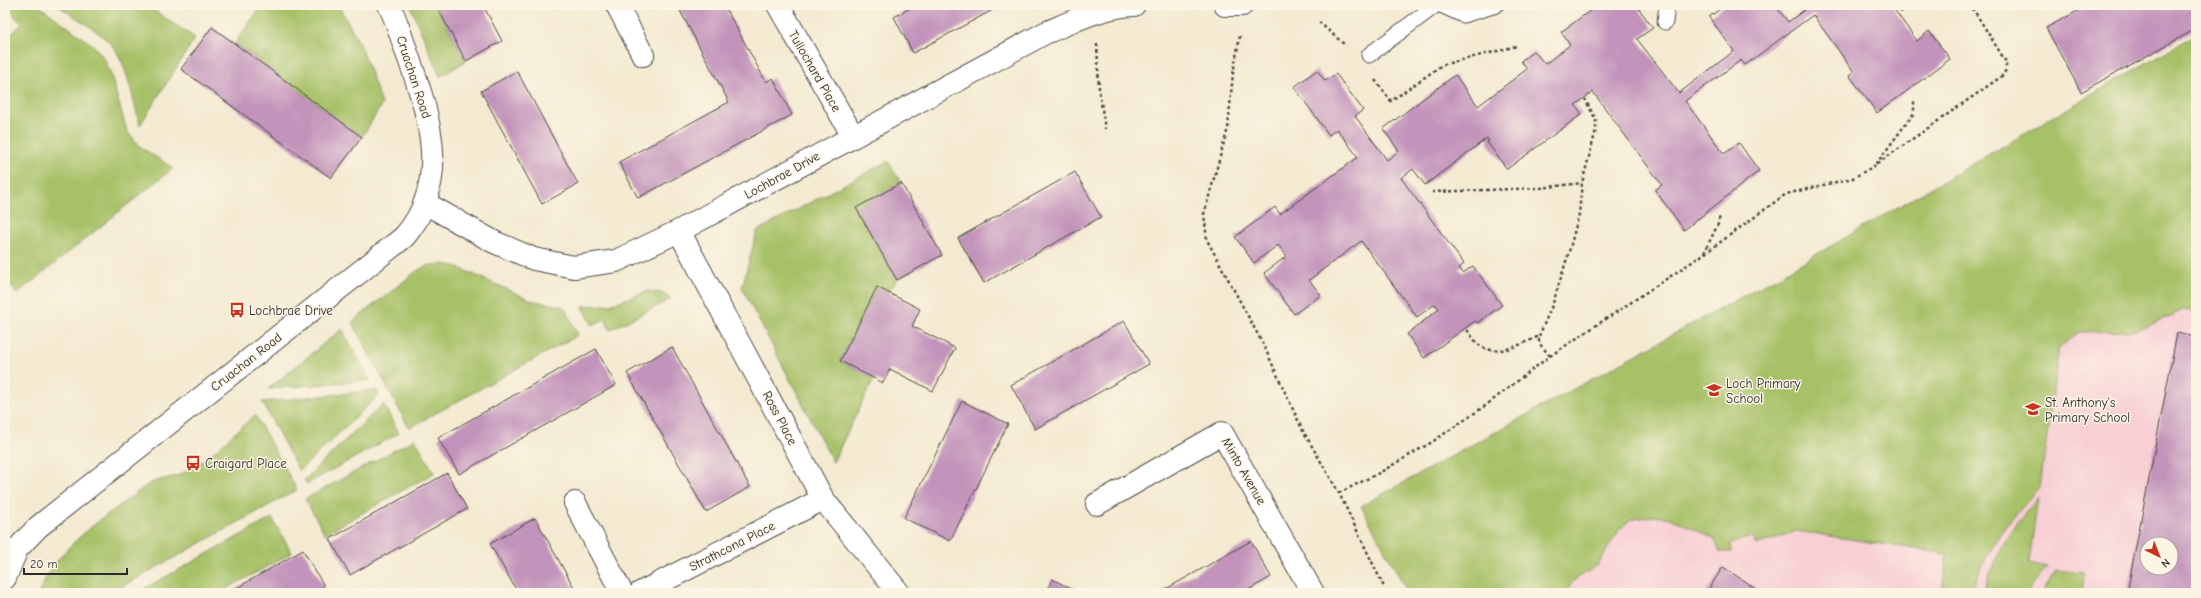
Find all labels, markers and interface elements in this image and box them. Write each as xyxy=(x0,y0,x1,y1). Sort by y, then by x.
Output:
street label: Tullochard Place xyxy=(786,28,845,115)
street label: Cruachan Road xyxy=(394,34,434,120)
street label: Lochbrae Drive xyxy=(742,148,823,202)
bus stop icon: Lochbrae Drive xyxy=(228,301,246,319)
place label: Lochbrae Drive xyxy=(249,303,333,318)
street label: Cruachan Road xyxy=(207,330,285,394)
place label: Loch Primary School xyxy=(1726,376,1801,406)
school or university icon: Loch Primary School xyxy=(1705,381,1723,399)
street label: Ross Place xyxy=(759,388,801,448)
place label: St. Anthony's Primary School xyxy=(2045,395,2130,425)
school or university icon: St. Anthony's Primary School xyxy=(2024,400,2042,418)
street label: Minto Avenue xyxy=(1219,435,1270,508)
bus stop icon: Craigard Place xyxy=(184,454,202,472)
place label: Craigard Place xyxy=(205,456,287,471)
street label: Strathcona Place xyxy=(687,518,778,574)
north arrow xyxy=(2139,536,2179,576)
scale bar xyxy=(24,550,127,576)
text: N xyxy=(2158,556,2173,570)
text: 20 m xyxy=(30,557,58,571)

